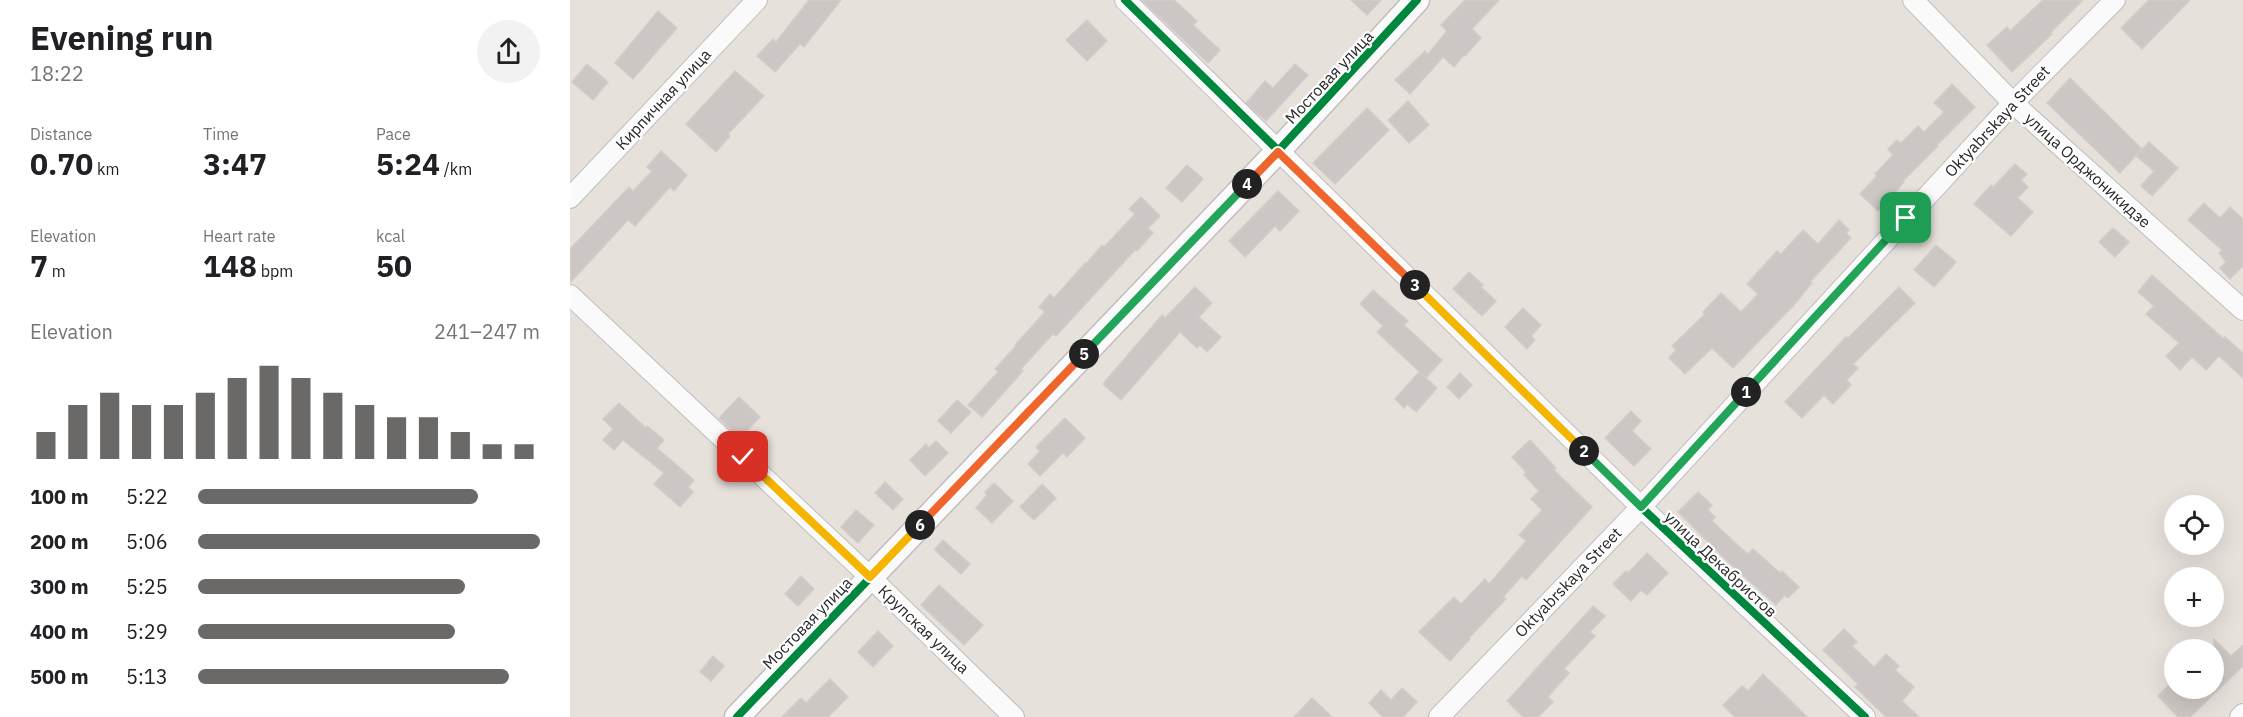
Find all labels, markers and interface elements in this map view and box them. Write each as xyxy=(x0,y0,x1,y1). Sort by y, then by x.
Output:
text: Evening run xyxy=(30,16,214,59)
button: share xyxy=(477,20,540,83)
street label: Мостовая улица xyxy=(1281,26,1378,128)
street label: Кирпичная улица xyxy=(611,44,715,154)
text: 18:22 xyxy=(30,60,84,87)
street label: Oktyabrskaya Street xyxy=(1940,61,2054,181)
street label: улица Орджоникидзе xyxy=(2021,108,2155,232)
text: Distance xyxy=(30,124,92,144)
text: Time xyxy=(203,124,239,144)
text: Pace xyxy=(376,124,411,144)
text: 0.70 xyxy=(30,144,93,183)
text: 3:47 xyxy=(203,144,267,183)
text: 5:24 xyxy=(376,144,440,183)
text: km xyxy=(93,159,120,179)
text: /km xyxy=(440,159,472,179)
pin: 4 xyxy=(1232,169,1262,199)
text: 4 xyxy=(1242,174,1252,194)
pin xyxy=(1880,192,1931,243)
icon: arrive xyxy=(1889,201,1922,234)
text: Elevation xyxy=(30,226,96,246)
text: Heart rate xyxy=(203,226,276,246)
text: kcal xyxy=(376,226,405,246)
text: 7 xyxy=(30,246,48,285)
text: 148 xyxy=(203,246,257,285)
text: 50 xyxy=(376,246,412,285)
text: m xyxy=(48,261,66,281)
text: bpm xyxy=(257,261,293,281)
pin: 3 xyxy=(1400,270,1430,300)
text: 3 xyxy=(1410,275,1420,295)
text: Elevation xyxy=(30,318,113,345)
text: 241–247 m xyxy=(434,318,540,345)
pin: 5 xyxy=(1069,339,1099,369)
text: 5 xyxy=(1079,344,1089,364)
pin: 1 xyxy=(1731,377,1761,407)
text: 1 xyxy=(1741,382,1751,402)
pin xyxy=(717,431,768,482)
pin: 2 xyxy=(1569,436,1599,466)
icon: check xyxy=(726,440,759,473)
text: 2 xyxy=(1579,441,1589,461)
text: 100 m xyxy=(30,483,89,510)
text: 5:22 xyxy=(126,483,168,510)
map controls xyxy=(2164,495,2224,699)
button: locate xyxy=(2164,495,2224,555)
street label: улица Декабристов xyxy=(1661,507,1781,621)
pin: 6 xyxy=(905,510,935,540)
text: 6 xyxy=(915,515,925,535)
street label: Oktyabrskaya Street xyxy=(1510,523,1626,641)
text: 200 m xyxy=(30,528,89,555)
text: 5:06 xyxy=(126,528,168,555)
button: + xyxy=(2164,567,2224,627)
street label: Мостовая улица xyxy=(758,572,856,673)
text: 300 m xyxy=(30,573,89,600)
text: 5:25 xyxy=(126,573,168,600)
street label: Крупская улица xyxy=(874,581,974,678)
text: 400 m xyxy=(30,618,89,645)
text: 5:29 xyxy=(126,618,168,645)
button: − xyxy=(2164,639,2224,699)
text: 500 m xyxy=(30,663,89,690)
text: 5:13 xyxy=(126,663,168,690)

